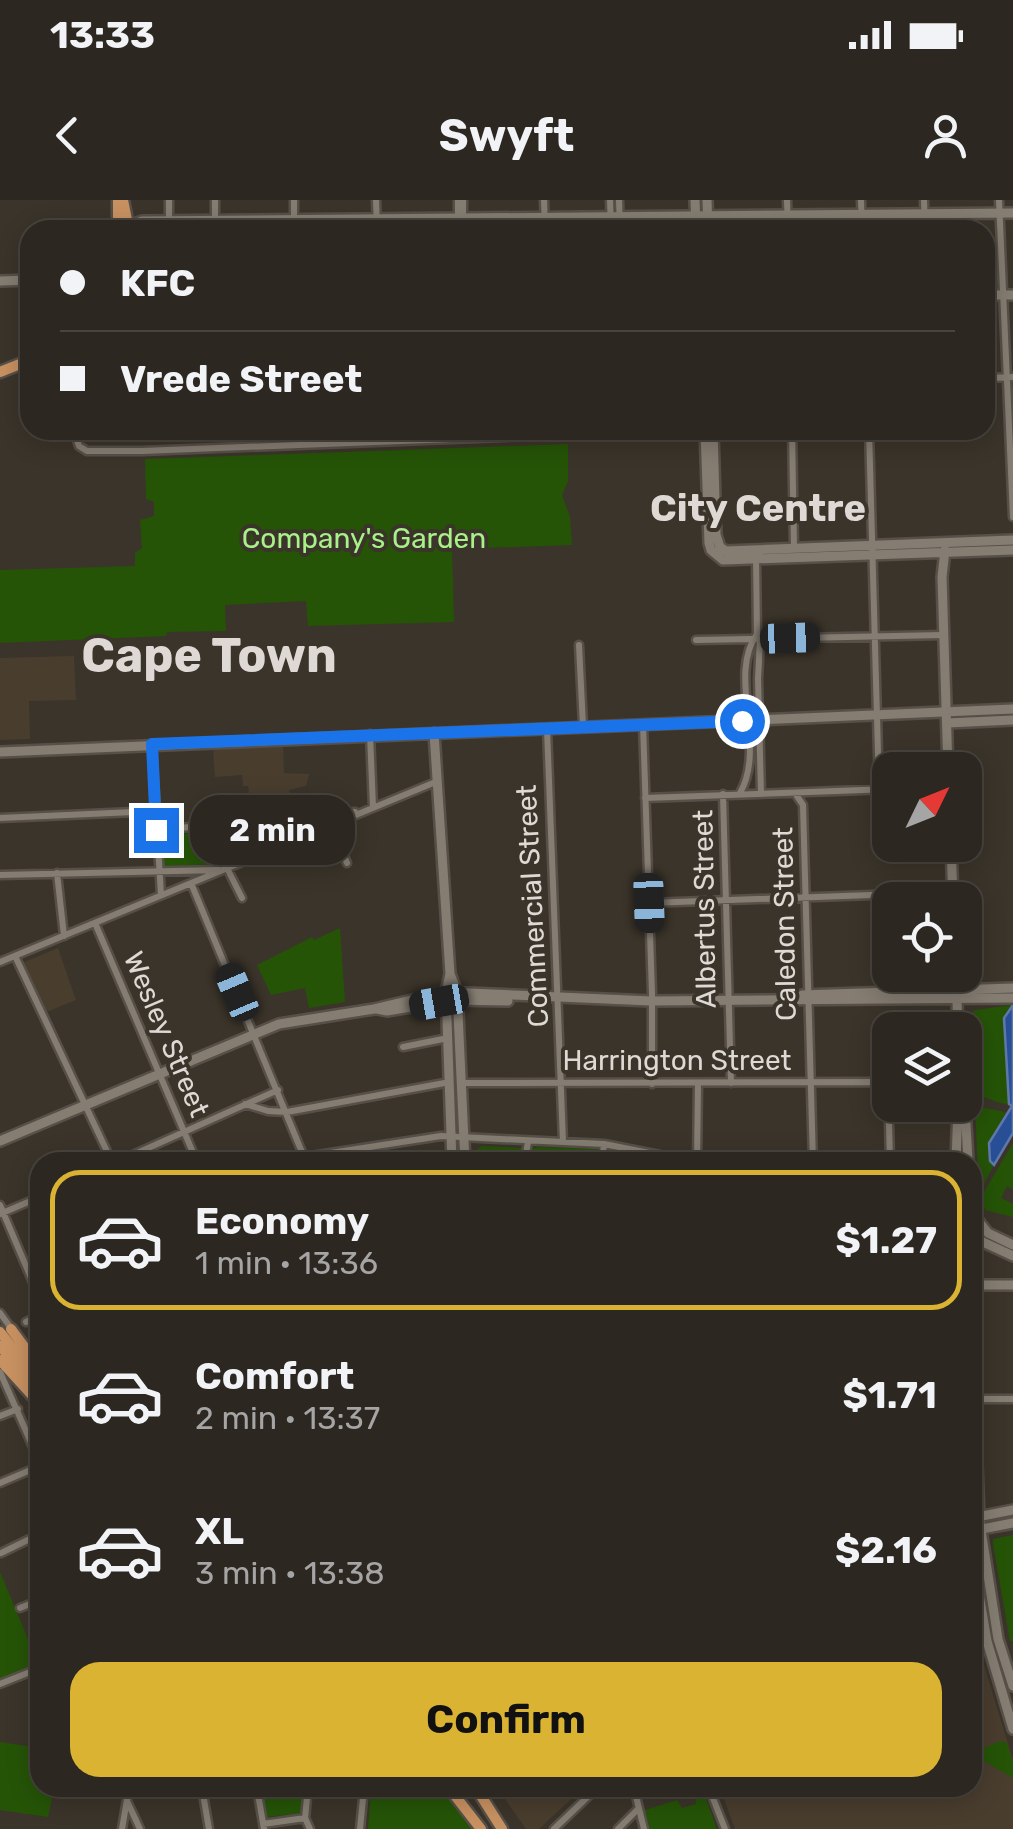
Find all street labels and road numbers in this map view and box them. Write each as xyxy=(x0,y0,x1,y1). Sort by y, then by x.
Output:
street label: Commercial Street xyxy=(510,784,555,1028)
street label: Albertus Street xyxy=(686,809,723,1008)
street label: Caledon Street xyxy=(766,827,803,1021)
street label: Wesley Street xyxy=(117,947,216,1122)
street label: Harrington Street xyxy=(563,1044,792,1077)

